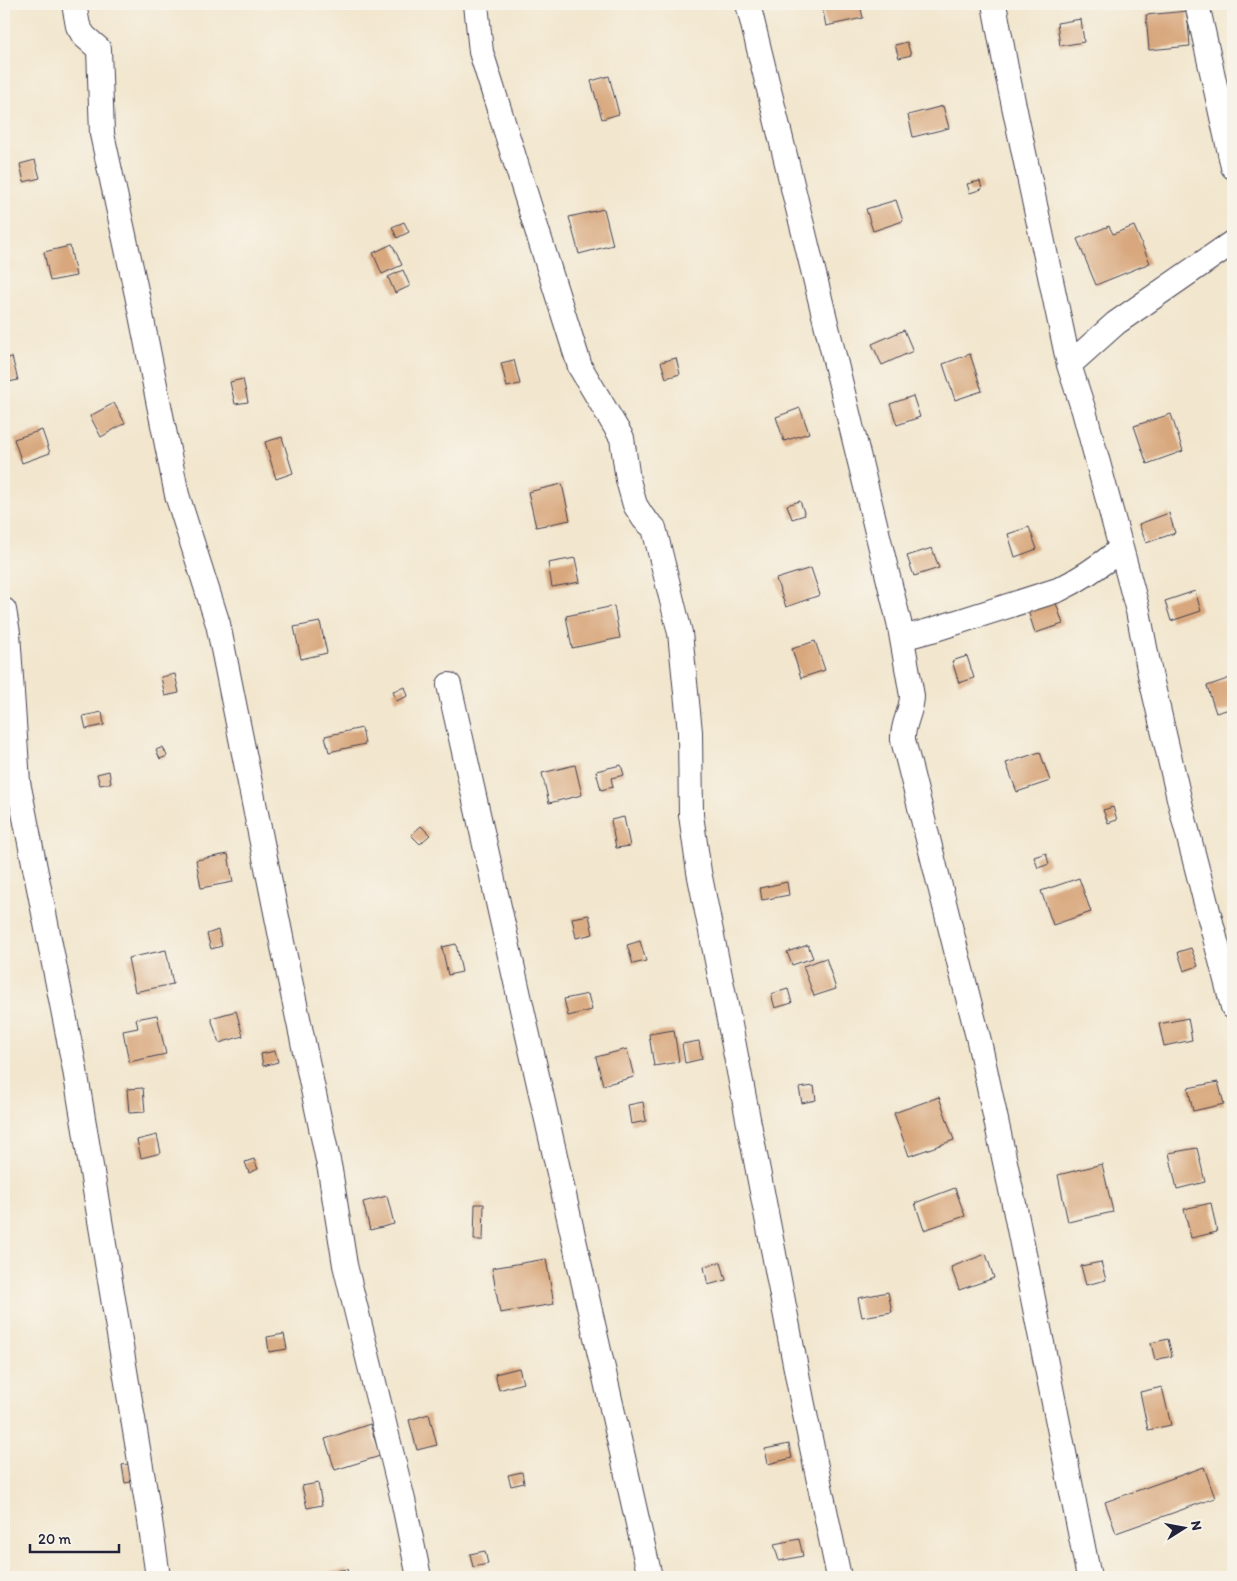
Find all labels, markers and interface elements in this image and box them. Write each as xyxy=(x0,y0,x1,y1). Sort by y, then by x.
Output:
north arrow xyxy=(1160,1504,1210,1554)
text: N xyxy=(1187,1519,1206,1532)
scale bar xyxy=(30,1521,119,1553)
text: 20 m xyxy=(38,1530,72,1548)

